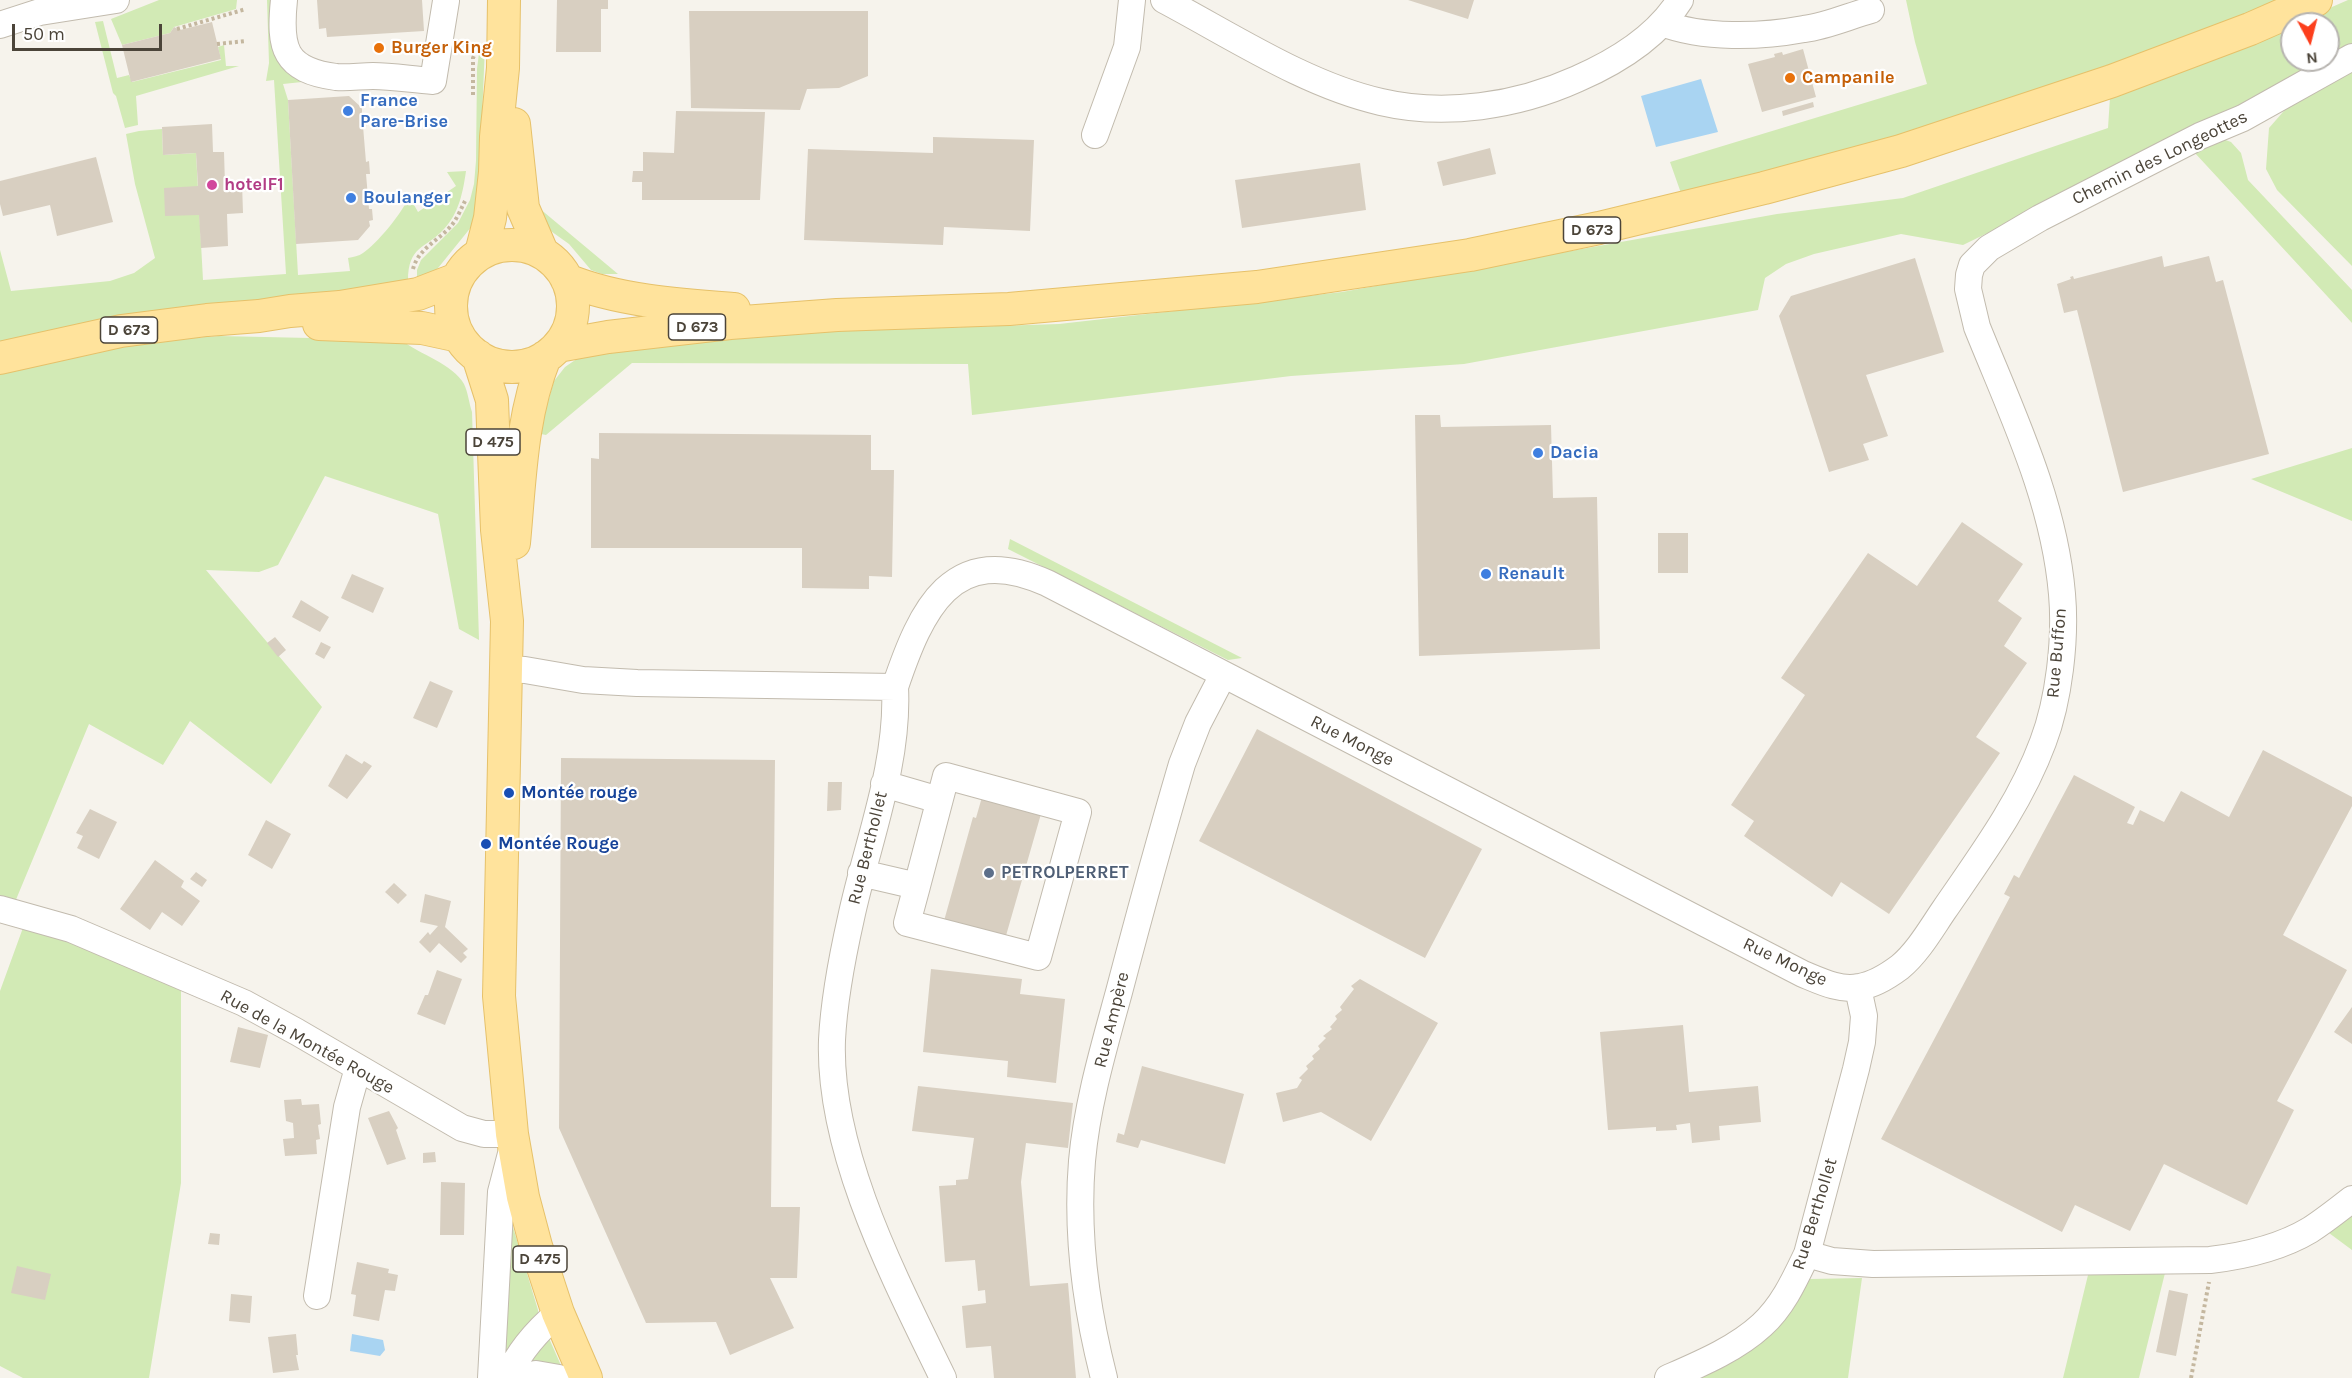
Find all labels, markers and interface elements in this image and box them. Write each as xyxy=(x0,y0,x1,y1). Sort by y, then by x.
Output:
scale bar xyxy=(15,12,165,50)
north arrow xyxy=(2280,12,2340,72)
text: 50 m xyxy=(23,23,65,45)
place label: Burger King xyxy=(391,37,492,59)
marker: Burger King xyxy=(372,41,386,55)
text: N xyxy=(2305,48,2319,69)
place label: Campanile xyxy=(1802,67,1895,89)
marker: Campanile xyxy=(1783,71,1797,85)
place label: France Pare-Brise xyxy=(360,90,448,132)
marker: France Pare-Brise xyxy=(341,104,355,118)
street label: Chemin des Longeottes xyxy=(2069,106,2251,210)
place label: hotelF1 xyxy=(224,174,284,196)
marker: hotelF1 xyxy=(205,178,219,192)
place label: Boulanger xyxy=(363,187,450,209)
marker: Boulanger xyxy=(344,191,358,205)
road number: D 673 xyxy=(1564,217,1620,243)
road number: D 673 xyxy=(668,314,726,340)
road number: D 673 xyxy=(100,317,158,343)
road number: D 475 xyxy=(466,429,520,455)
place label: Dacia xyxy=(1550,442,1599,464)
marker: Dacia xyxy=(1531,446,1545,460)
place label: Renault xyxy=(1498,563,1565,585)
marker: Renault xyxy=(1479,567,1493,581)
street label: Rue Buffon xyxy=(2042,607,2072,699)
street label: Rue Monge xyxy=(1307,711,1397,771)
place label: Montée rouge xyxy=(521,782,637,804)
marker: Montée rouge xyxy=(502,786,516,800)
street label: Rue Berthollet xyxy=(843,789,893,907)
place label: Montée Rouge xyxy=(498,833,619,855)
marker: Montée Rouge xyxy=(479,837,493,851)
place label: PETROLPERRET xyxy=(1001,862,1129,884)
marker: PETROLPERRET xyxy=(982,866,996,880)
street label: Rue Monge xyxy=(1739,933,1831,991)
street label: Rue Ampère xyxy=(1090,970,1134,1070)
street label: Rue de la Montée Rouge xyxy=(216,985,398,1099)
street label: Rue Berthollet xyxy=(1788,1155,1842,1273)
road number: D 475 xyxy=(513,1246,567,1272)

